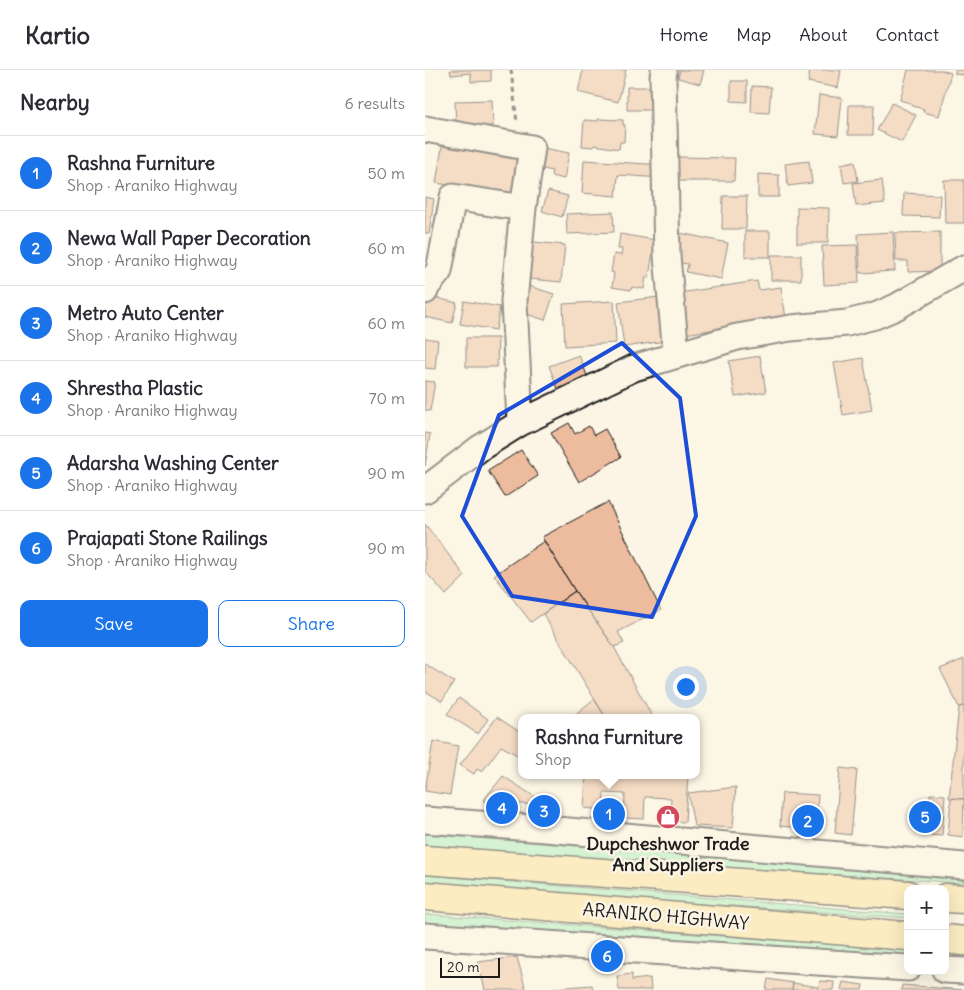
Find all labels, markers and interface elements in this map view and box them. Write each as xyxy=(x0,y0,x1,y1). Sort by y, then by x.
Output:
text: Kartio xyxy=(25,20,90,50)
text: Home xyxy=(660,23,708,46)
text: Map xyxy=(736,23,771,46)
text: About xyxy=(799,23,847,46)
text: Contact xyxy=(875,23,939,46)
text: Nearby xyxy=(20,89,90,116)
text: 6 results xyxy=(344,93,405,113)
text: Rashna Furniture xyxy=(67,151,215,175)
text: 1 xyxy=(33,163,39,183)
text: 50 m xyxy=(367,163,405,183)
text: Shop · Araniko Highway xyxy=(67,175,238,195)
text: Newa Wall Paper Decoration xyxy=(67,226,311,250)
text: 2 xyxy=(32,238,40,258)
text: 60 m xyxy=(367,238,405,258)
text: Shop · Araniko Highway xyxy=(67,250,238,270)
text: Metro Auto Center xyxy=(67,301,224,325)
text: 3 xyxy=(31,313,41,333)
text: 60 m xyxy=(367,313,405,333)
text: Shop · Araniko Highway xyxy=(67,325,238,345)
text: Shrestha Plastic xyxy=(67,376,203,400)
text: 4 xyxy=(31,388,41,408)
text: 70 m xyxy=(369,388,405,408)
text: Shop · Araniko Highway xyxy=(67,400,238,420)
text: Adarsha Washing Center xyxy=(67,451,279,475)
text: 5 xyxy=(31,463,41,483)
text: 90 m xyxy=(367,463,405,483)
text: Shop · Araniko Highway xyxy=(67,475,238,495)
text: Prajapati Stone Railings xyxy=(67,526,268,550)
text: 6 xyxy=(31,538,41,558)
text: 90 m xyxy=(367,538,405,558)
text: Shop · Araniko Highway xyxy=(67,550,238,570)
button: Save xyxy=(20,600,208,647)
button: Share xyxy=(218,600,405,647)
your location xyxy=(673,674,699,700)
popup xyxy=(518,714,700,779)
text: Rashna Furniture xyxy=(535,725,683,749)
text: Shop xyxy=(535,749,571,769)
pin: 4 xyxy=(486,789,518,827)
pin: 3 xyxy=(528,792,560,830)
pin: 1 xyxy=(593,795,625,833)
pin: 5 xyxy=(909,798,941,836)
pin: 2 xyxy=(792,802,824,840)
shop icon: Dupcheshwor Trade And Suppliers xyxy=(655,804,681,830)
place label: Dupcheshwor Trade And Suppliers xyxy=(587,832,750,876)
map controls xyxy=(904,885,949,975)
button: + xyxy=(904,885,949,930)
street label: ARANIKO HIGHWAY xyxy=(582,897,750,935)
button: − xyxy=(904,930,949,975)
pin: 6 xyxy=(591,937,623,975)
scale bar xyxy=(440,955,500,978)
text: 20 m xyxy=(447,958,480,976)

